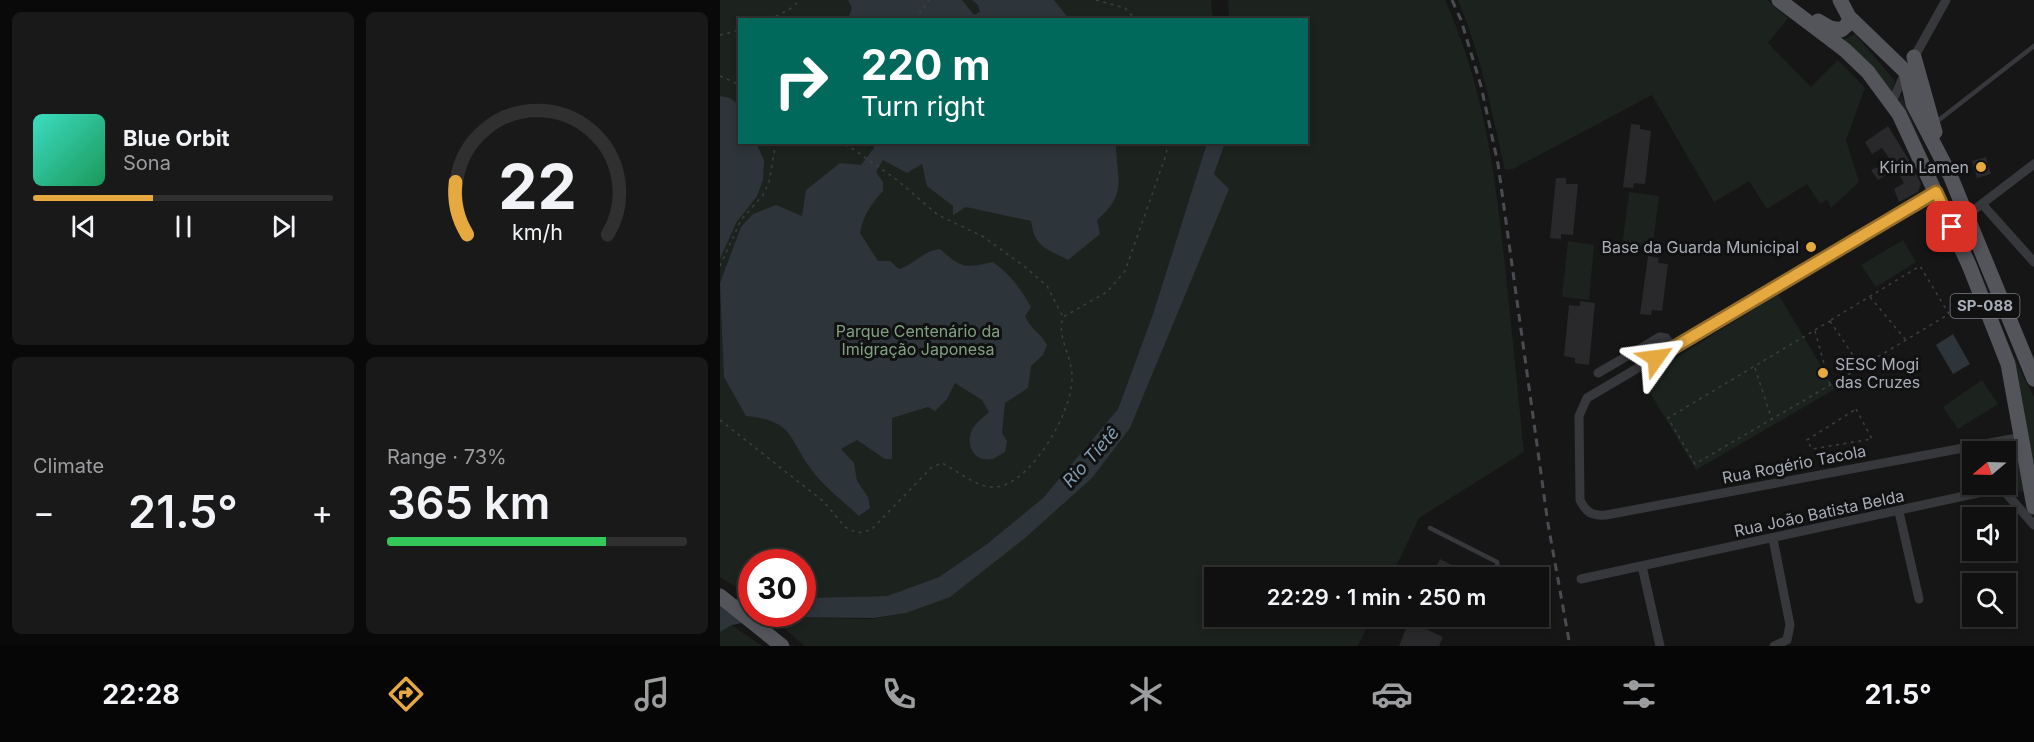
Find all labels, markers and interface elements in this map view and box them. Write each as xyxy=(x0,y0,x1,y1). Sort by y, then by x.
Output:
text: 220 m xyxy=(861,39,991,90)
icon: right xyxy=(762,42,840,120)
text: Turn right xyxy=(861,90,985,123)
text: Blue Orbit xyxy=(123,125,230,151)
text: 22 xyxy=(498,150,576,225)
text: Sona xyxy=(123,151,171,175)
place label: Kirin Lamen xyxy=(1879,157,1969,177)
marker: Kirin Lamen xyxy=(1974,160,1988,174)
pin xyxy=(1926,201,1977,252)
icon: previous xyxy=(67,210,100,243)
icon: pause xyxy=(167,210,200,243)
icon: next xyxy=(267,210,300,243)
icon: arrive xyxy=(1935,210,1968,243)
text: km/h xyxy=(512,220,562,246)
place label: Base da Guarda Municipal xyxy=(1602,237,1799,257)
marker: Base da Guarda Municipal xyxy=(1804,240,1818,254)
road number: SP-088 xyxy=(1950,294,2020,318)
park label: Parque Centenário da Imigração Japonesa xyxy=(836,321,1000,359)
position arrow xyxy=(1624,326,1688,390)
place label: SESC Mogi das Cruzes xyxy=(1835,354,1920,392)
marker: SESC Mogi das Cruzes xyxy=(1816,366,1830,380)
water label: Rio Tietê xyxy=(1058,422,1123,491)
street label: Rua Rogério Tacola xyxy=(1720,440,1868,488)
north arrow xyxy=(1962,441,2016,495)
map controls xyxy=(1962,441,2016,627)
text: Range · 73% xyxy=(387,445,507,469)
text: Climate xyxy=(33,454,104,478)
text: 365 km xyxy=(387,475,550,530)
text: 21.5° xyxy=(128,484,238,539)
street label: Rua João Batista Belda xyxy=(1732,485,1906,541)
text: − xyxy=(33,492,55,532)
text: + xyxy=(311,492,333,532)
button: sound xyxy=(1962,507,2016,561)
speed limit sign: 30 xyxy=(738,549,816,627)
button: search xyxy=(1962,573,2016,627)
text: 22:29 · 1 min · 250 m xyxy=(1267,584,1486,610)
icon: directions xyxy=(385,673,427,715)
icon: music xyxy=(631,673,673,715)
icon: phone xyxy=(878,673,920,715)
icon: climate xyxy=(1125,673,1167,715)
icon: car xyxy=(1371,673,1413,715)
icon: filters xyxy=(1618,673,1660,715)
text: 22:28 xyxy=(102,678,180,711)
text: 21.5° xyxy=(1865,678,1932,711)

